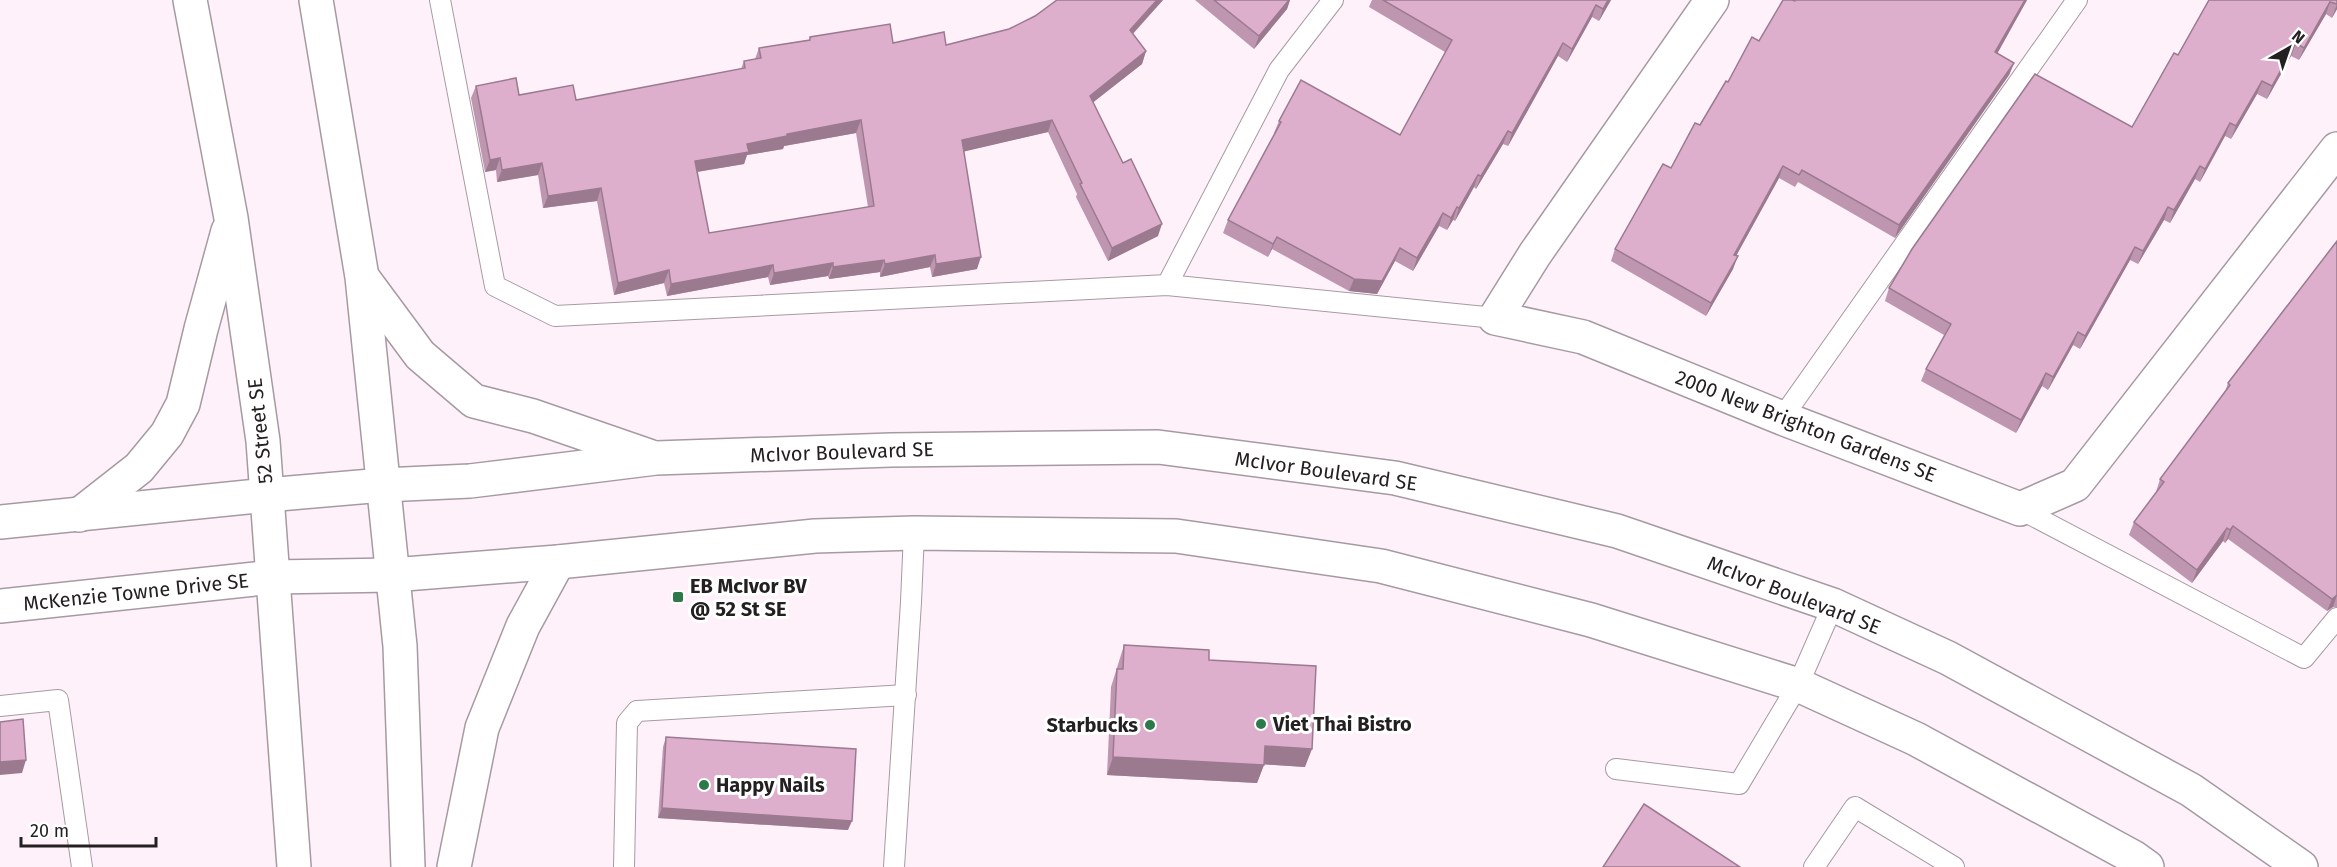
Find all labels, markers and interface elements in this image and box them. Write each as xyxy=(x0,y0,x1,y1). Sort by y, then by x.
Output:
north arrow xyxy=(2259,18,2319,78)
text: N xyxy=(2288,26,2308,48)
street label: 2000 New Brighton Gardens SE xyxy=(1672,365,1940,487)
street label: 52 Street SE xyxy=(243,377,277,485)
street label: McIvor Boulevard SE xyxy=(750,437,934,467)
street label: McIvor Boulevard SE xyxy=(1233,446,1419,496)
street label: McIvor Boulevard SE xyxy=(1704,551,1884,639)
street label: McKenzie Towne Drive SE xyxy=(22,568,250,616)
place label: EB McIvor BV @ 52 St SE xyxy=(690,574,807,621)
marker: EB McIvor BV @ 52 St SE xyxy=(671,590,685,604)
place label: Viet Thai Bistro xyxy=(1272,712,1412,736)
place label: Starbucks xyxy=(1047,713,1138,737)
marker: Viet Thai Bistro xyxy=(1254,717,1268,731)
marker: Starbucks xyxy=(1143,718,1157,732)
place label: Happy Nails xyxy=(716,773,825,797)
marker: Happy Nails xyxy=(697,778,711,792)
scale bar xyxy=(21,810,156,848)
text: 20 m xyxy=(30,820,69,842)

